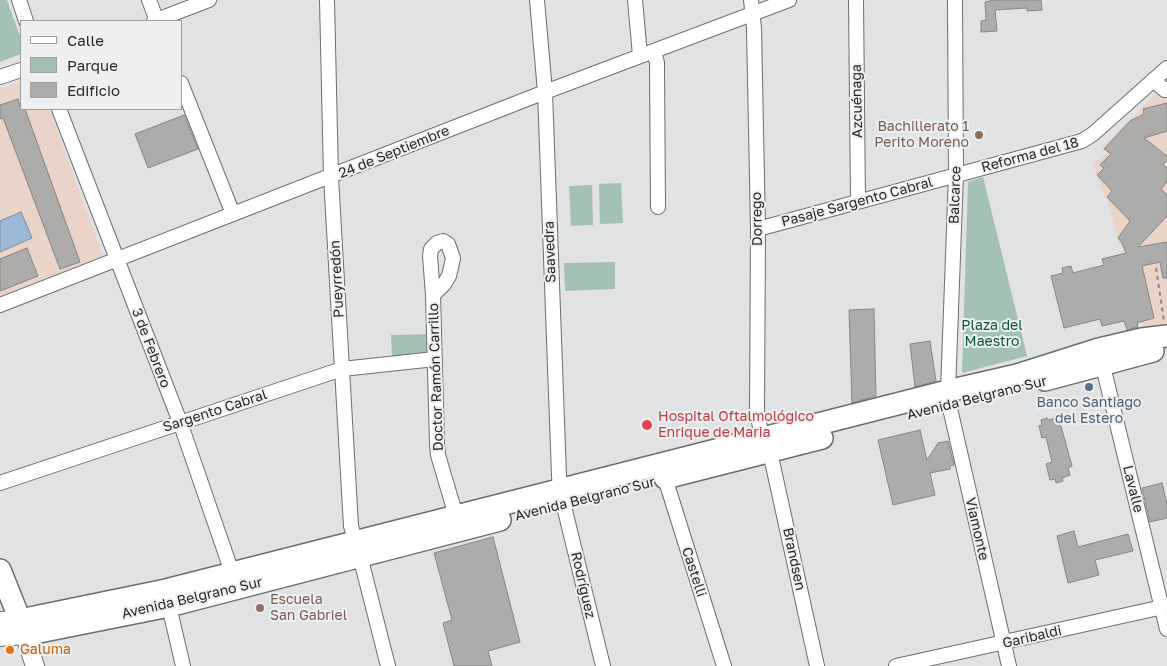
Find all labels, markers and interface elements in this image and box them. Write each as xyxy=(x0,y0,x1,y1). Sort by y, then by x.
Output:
legend xyxy=(20,20,182,110)
text: Calle xyxy=(67,31,104,49)
text: Parque xyxy=(67,56,118,74)
street label: Azcuénaga xyxy=(848,64,866,138)
text: Edificio xyxy=(67,81,120,99)
place label: Bachillerato 1 Perito Moreno xyxy=(874,119,969,152)
street label: 24 de Septiembre xyxy=(336,122,452,182)
marker: Bachillerato 1 Perito Moreno xyxy=(973,129,985,141)
street label: Reforma del 18 xyxy=(980,134,1080,176)
street label: Balcarce xyxy=(946,166,964,224)
street label: Pasaje Sargento Cabral xyxy=(779,174,935,230)
street label: Dorrego xyxy=(748,192,766,246)
street label: Saavedra xyxy=(541,221,559,283)
street label: Pueyrredón xyxy=(327,240,347,318)
street label: Doctor Ramón Carrillo xyxy=(425,303,447,451)
street label: 3 de Febrero xyxy=(128,306,174,390)
park label: Plaza del Maestro xyxy=(961,318,1023,351)
street label: Avenida Belgrano Sur xyxy=(905,372,1049,424)
marker: Banco Santiago del Estero xyxy=(1083,381,1095,393)
street label: Sargento Cabral xyxy=(161,386,269,436)
place label: Banco Santiago del Estero xyxy=(1036,395,1142,428)
place label: Hospital Oftalmológico Enrique de Maria xyxy=(658,409,814,442)
marker: Hospital Oftalmológico Enrique de Maria xyxy=(640,418,654,432)
street label: Lavalle xyxy=(1119,464,1147,514)
street label: Avenida Belgrano Sur xyxy=(513,473,657,525)
street label: Viamonte xyxy=(962,496,992,562)
street label: Brandsen xyxy=(779,526,809,592)
street label: Castelli xyxy=(678,545,710,599)
street label: Rodríguez xyxy=(567,550,599,620)
street label: Avenida Belgrano Sur xyxy=(120,574,264,622)
place label: Escuela San Gabriel xyxy=(270,592,347,624)
marker: Escuela San Gabriel xyxy=(254,602,266,614)
street label: Garibaldi xyxy=(1001,622,1063,652)
place label: Galuma xyxy=(20,642,71,658)
marker: Galuma xyxy=(4,644,16,656)

